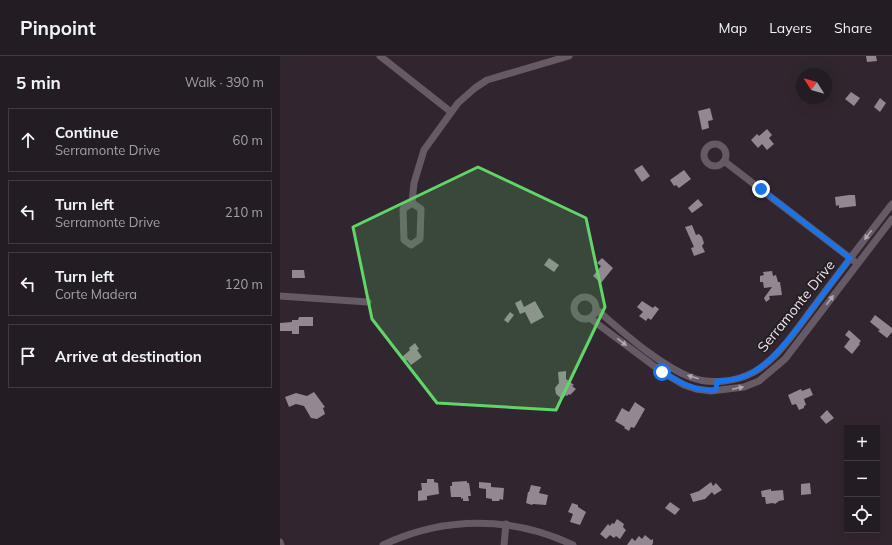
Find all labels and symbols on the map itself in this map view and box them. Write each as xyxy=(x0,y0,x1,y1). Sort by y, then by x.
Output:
north arrow xyxy=(796,68,832,104)
route end xyxy=(752,180,770,198)
one-way arrow xyxy=(864,230,872,241)
street label: Serramonte Drive xyxy=(753,256,839,356)
one-way arrow xyxy=(825,295,834,306)
one-way arrow xyxy=(617,338,627,346)
route start xyxy=(653,363,671,381)
one-way arrow xyxy=(687,374,699,380)
one-way arrow xyxy=(731,384,744,390)

